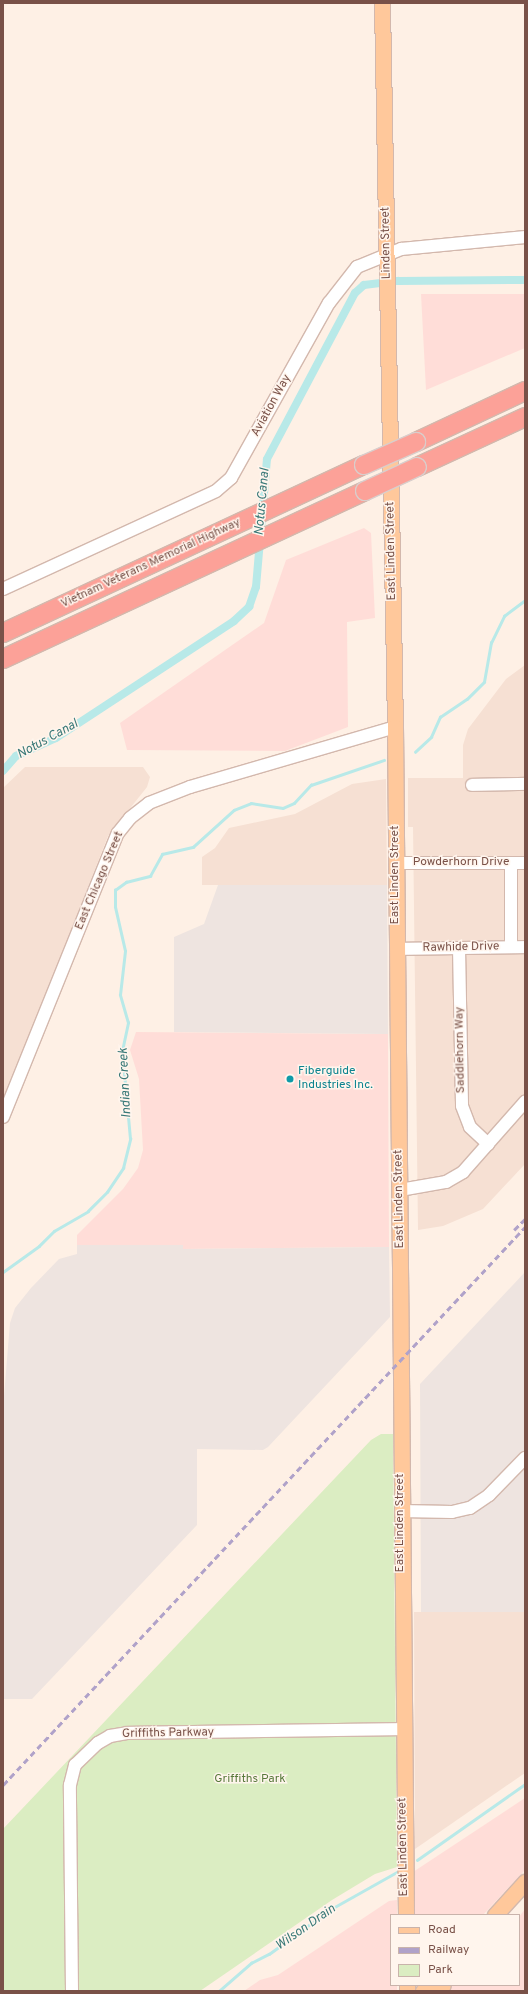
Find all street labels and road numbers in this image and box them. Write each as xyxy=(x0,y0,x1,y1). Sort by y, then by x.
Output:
street label: Linden Street xyxy=(379,207,395,279)
street label: Aviation Way xyxy=(249,372,295,440)
street label: East Linden Street xyxy=(384,501,400,601)
street label: Vietnam Veterans Memorial Highway xyxy=(59,516,243,612)
street label: East Linden Street xyxy=(389,826,403,924)
street label: East Chicago Street xyxy=(73,830,127,932)
street label: Powderhorn Drive xyxy=(413,856,509,870)
street label: Rawhide Drive xyxy=(422,940,500,956)
street label: Saddlehorn Way xyxy=(453,1006,469,1094)
street label: East Linden Street xyxy=(392,1149,408,1249)
street label: East Linden Street xyxy=(394,1474,408,1572)
street label: Griffiths Parkway xyxy=(122,1726,214,1742)
street label: East Linden Street xyxy=(396,1797,412,1897)

